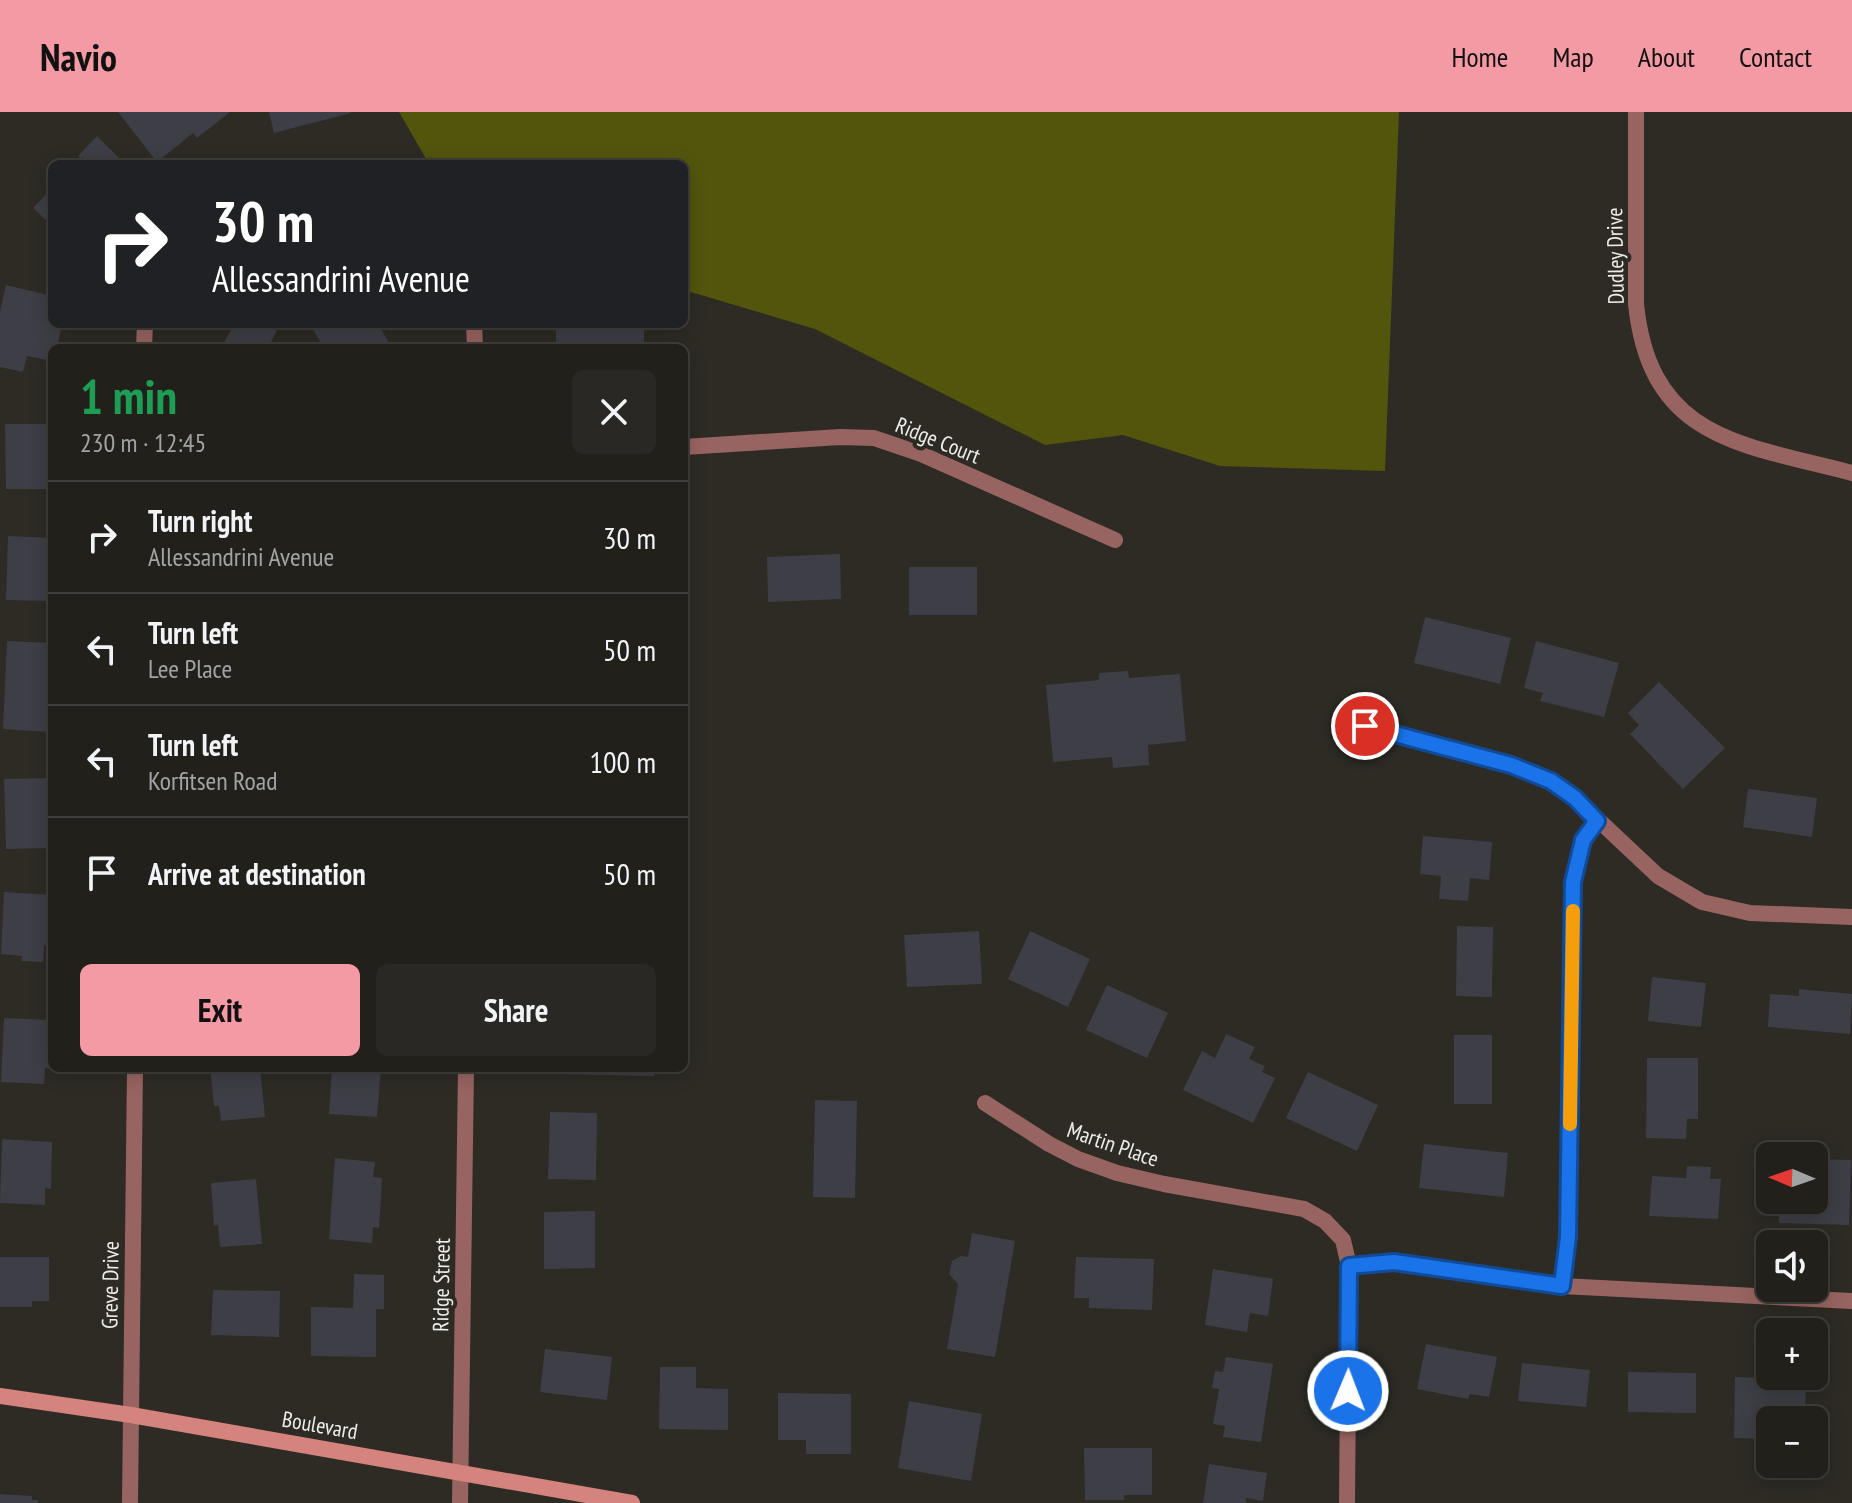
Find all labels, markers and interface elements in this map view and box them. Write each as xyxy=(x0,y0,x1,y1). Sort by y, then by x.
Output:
text: Navio xyxy=(40,32,117,81)
text: Home xyxy=(1452,38,1508,75)
text: Map xyxy=(1552,38,1594,75)
text: About xyxy=(1638,38,1695,75)
text: Contact xyxy=(1739,38,1812,75)
text: 30 m xyxy=(212,185,314,257)
icon: right xyxy=(80,192,184,296)
street label: Dudley Drive xyxy=(1600,207,1630,305)
text: Allessandrini Avenue xyxy=(212,255,470,302)
text: 1 min xyxy=(80,365,177,427)
button: close xyxy=(572,370,656,454)
street label: Ridge Court xyxy=(891,410,985,470)
text: 230 m · 12:45 xyxy=(80,426,206,459)
text: Turn right xyxy=(148,501,252,540)
icon: right xyxy=(80,515,124,559)
text: 30 m xyxy=(603,518,656,557)
text: Allessandrini Avenue xyxy=(148,540,334,573)
text: Turn left xyxy=(148,613,238,652)
icon: left xyxy=(80,627,124,671)
text: 50 m xyxy=(603,630,656,669)
text: Lee Place xyxy=(148,652,232,685)
pin xyxy=(1331,692,1399,760)
icon: arrive xyxy=(1343,704,1387,748)
text: Turn left xyxy=(148,725,238,764)
icon: left xyxy=(80,739,124,783)
text: 100 m xyxy=(590,742,656,781)
text: Korfitsen Road xyxy=(148,764,277,797)
icon: arrive xyxy=(80,851,124,895)
text: Arrive at destination xyxy=(148,854,366,893)
text: 50 m xyxy=(603,854,656,893)
button: Exit xyxy=(80,964,360,1056)
button: Share xyxy=(376,964,656,1056)
street label: Martin Place xyxy=(1064,1115,1162,1173)
north arrow xyxy=(1756,1142,1828,1214)
map controls xyxy=(1756,1142,1828,1478)
button: sound xyxy=(1756,1230,1828,1302)
street label: Ridge Street xyxy=(426,1238,456,1332)
street label: Greve Drive xyxy=(95,1241,125,1329)
button: + xyxy=(1756,1318,1828,1390)
position arrow xyxy=(1306,1349,1390,1433)
street label: Boulevard xyxy=(280,1405,360,1445)
button: − xyxy=(1756,1406,1828,1478)

